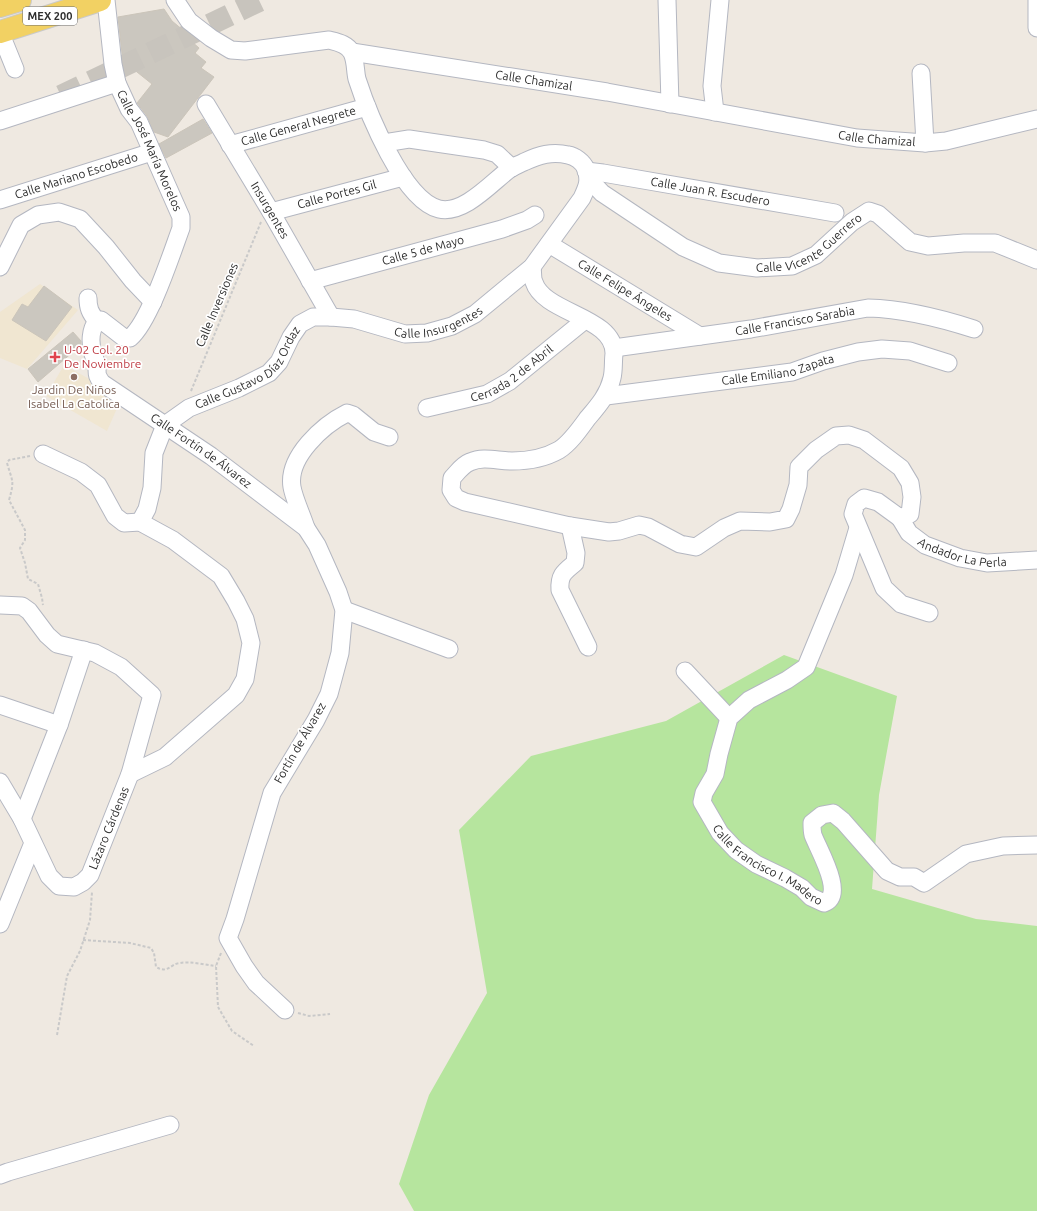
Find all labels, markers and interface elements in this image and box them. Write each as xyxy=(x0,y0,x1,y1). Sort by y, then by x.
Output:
road number: MEX 200 xyxy=(23,7,77,25)
street label: Calle Chamizal xyxy=(494,68,573,92)
street label: Calle José María Morelos xyxy=(115,88,185,213)
street label: Calle General Negrete xyxy=(239,103,357,148)
street label: Calle Chamizal xyxy=(837,128,916,148)
street label: Calle Mariano Escobedo xyxy=(13,150,139,201)
street label: Calle Juan R. Escudero xyxy=(650,174,771,208)
street label: Calle Portes Gil xyxy=(296,177,378,211)
street label: Insurgentes xyxy=(248,179,292,241)
street label: Calle Vicente Guerrero xyxy=(755,210,864,274)
street label: Calle 5 de Mayo xyxy=(380,233,465,267)
street label: Calle Felipe Ángeles xyxy=(576,256,675,323)
street label: Calle Inversiones xyxy=(193,261,240,349)
street label: Calle Francisco Sarabia xyxy=(734,303,856,337)
street label: Calle Insurgentes xyxy=(393,304,485,340)
street label: Calle Gustavo Díaz Ordaz xyxy=(193,323,303,411)
street label: Cerrada 2 de Abril xyxy=(469,342,555,404)
place label: U-02 Col. 20 De Noviembre xyxy=(64,343,141,370)
marker: U-02 Col. 20 De Noviembre xyxy=(49,351,61,363)
street label: Calle Emiliano Zapata xyxy=(721,351,835,387)
marker: Jardin De Niños Isabel La Catolica xyxy=(69,372,79,382)
place label: Jardin De Niños Isabel La Catolica xyxy=(28,383,120,410)
street label: Calle Fortín de Álvarez xyxy=(148,410,255,491)
street label: Andador La Perla xyxy=(915,535,1007,569)
street label: Fortín de Álvarez xyxy=(271,700,328,785)
street label: Lázaro Cárdenas xyxy=(86,784,131,871)
street label: Calle Francisco I. Madero xyxy=(711,822,825,907)

